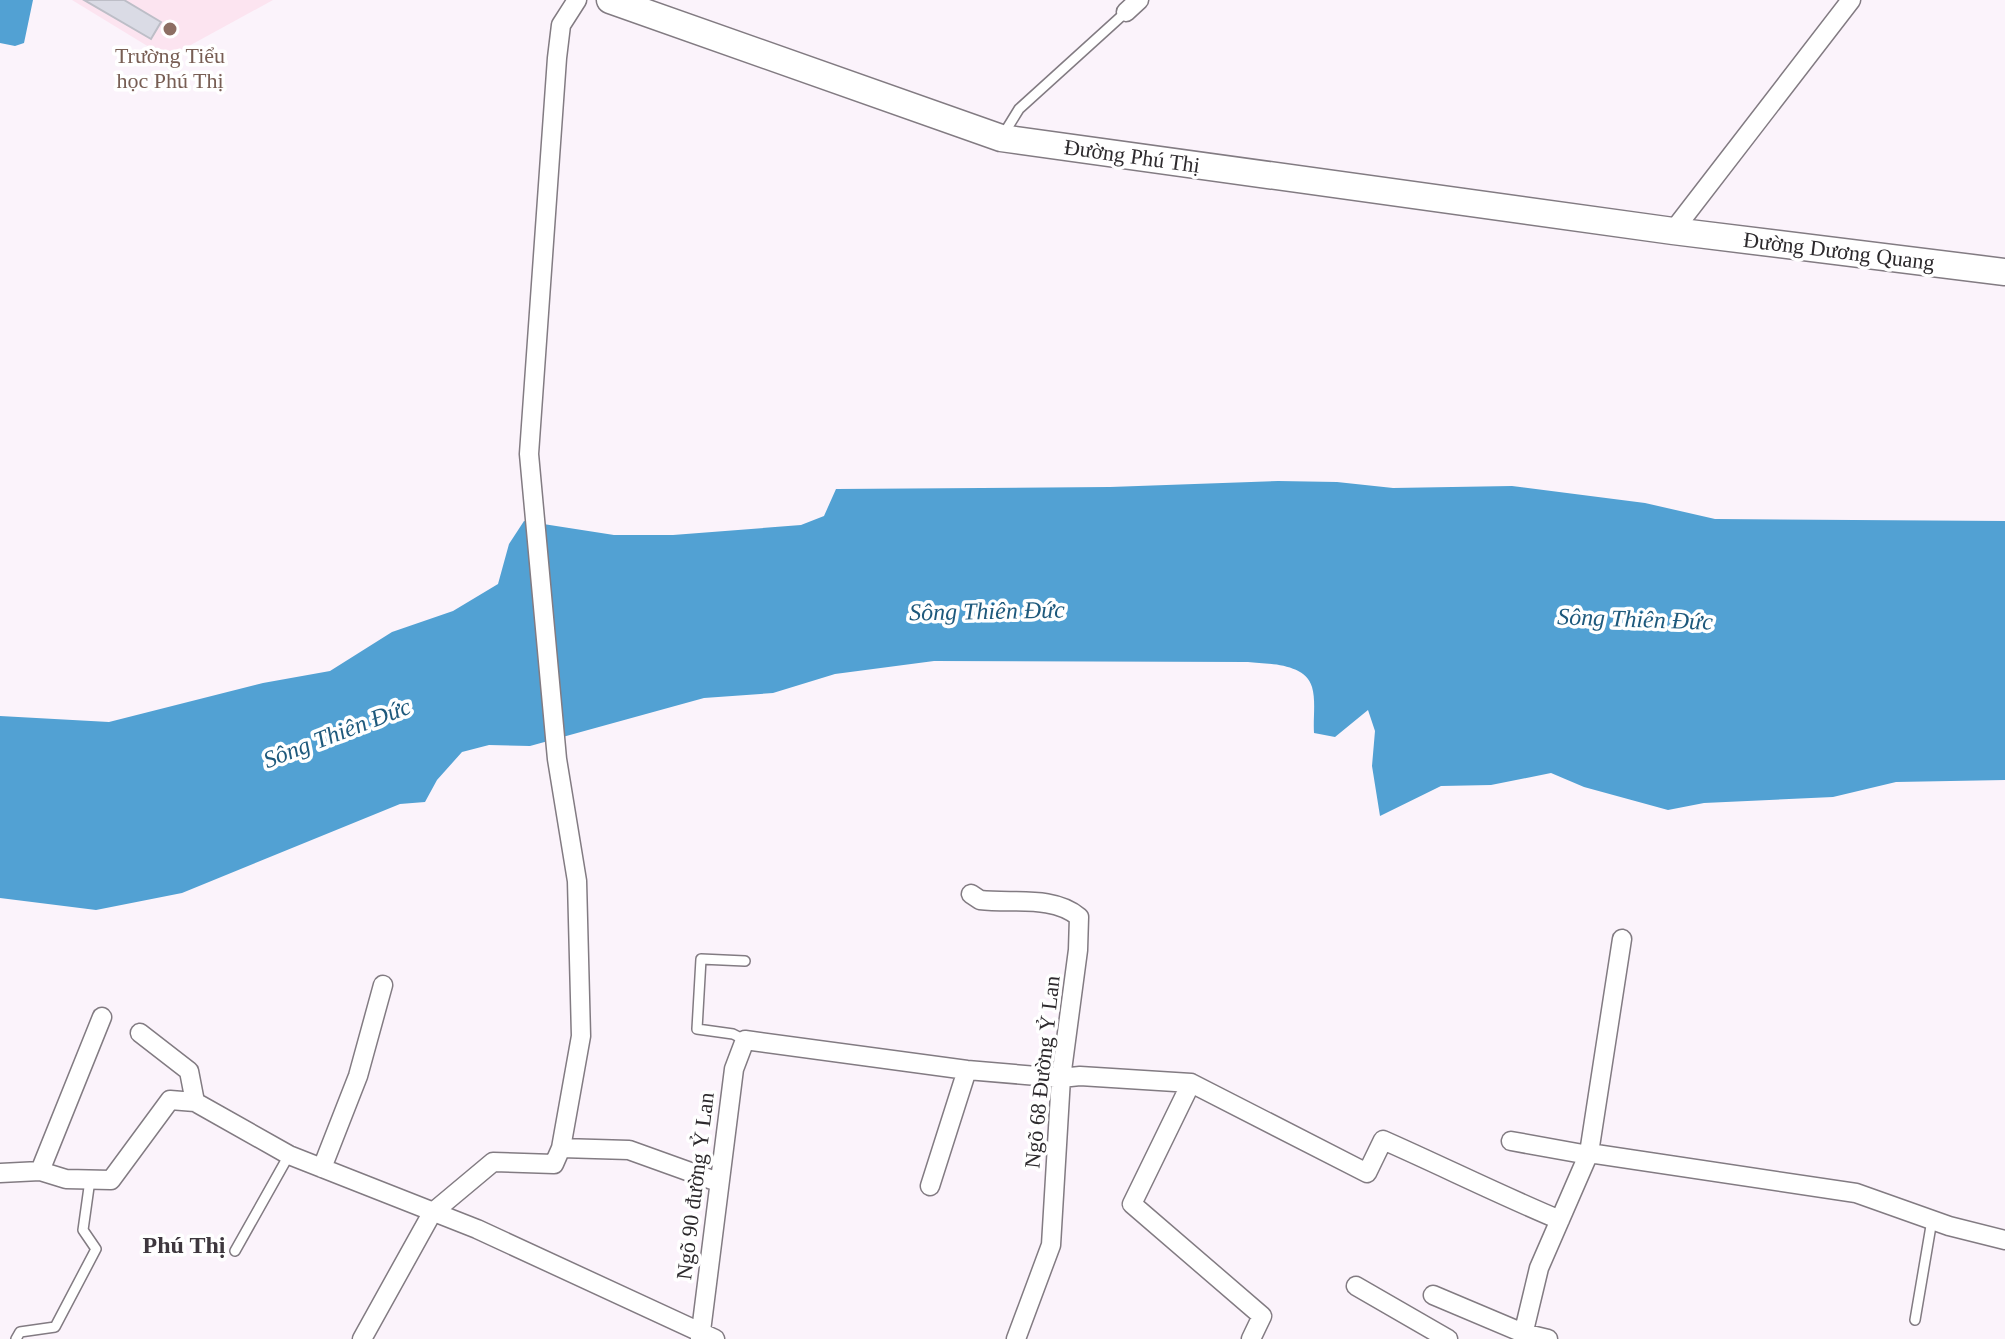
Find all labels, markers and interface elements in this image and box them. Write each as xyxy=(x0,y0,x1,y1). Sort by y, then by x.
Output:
marker: Trường Tiểu học Phú Thị xyxy=(161,20,179,38)
place label: Trường Tiểu học Phú Thị xyxy=(115,43,225,93)
street label: Đường Phú Thị xyxy=(1063,134,1201,178)
street label: Đường Dương Quang xyxy=(1742,227,1936,275)
water label: Sông Thiên Đức xyxy=(909,597,1065,625)
water label: Sông Thiên Đức xyxy=(1557,603,1714,635)
water label: Sông Thiên Đức xyxy=(260,693,415,773)
street label: Ngõ 68 Đường Ỷ Lan xyxy=(1019,975,1065,1169)
street label: Ngõ 90 đường Ỷ Lan xyxy=(671,1091,719,1281)
district label: Phú Thị xyxy=(143,1232,226,1258)

